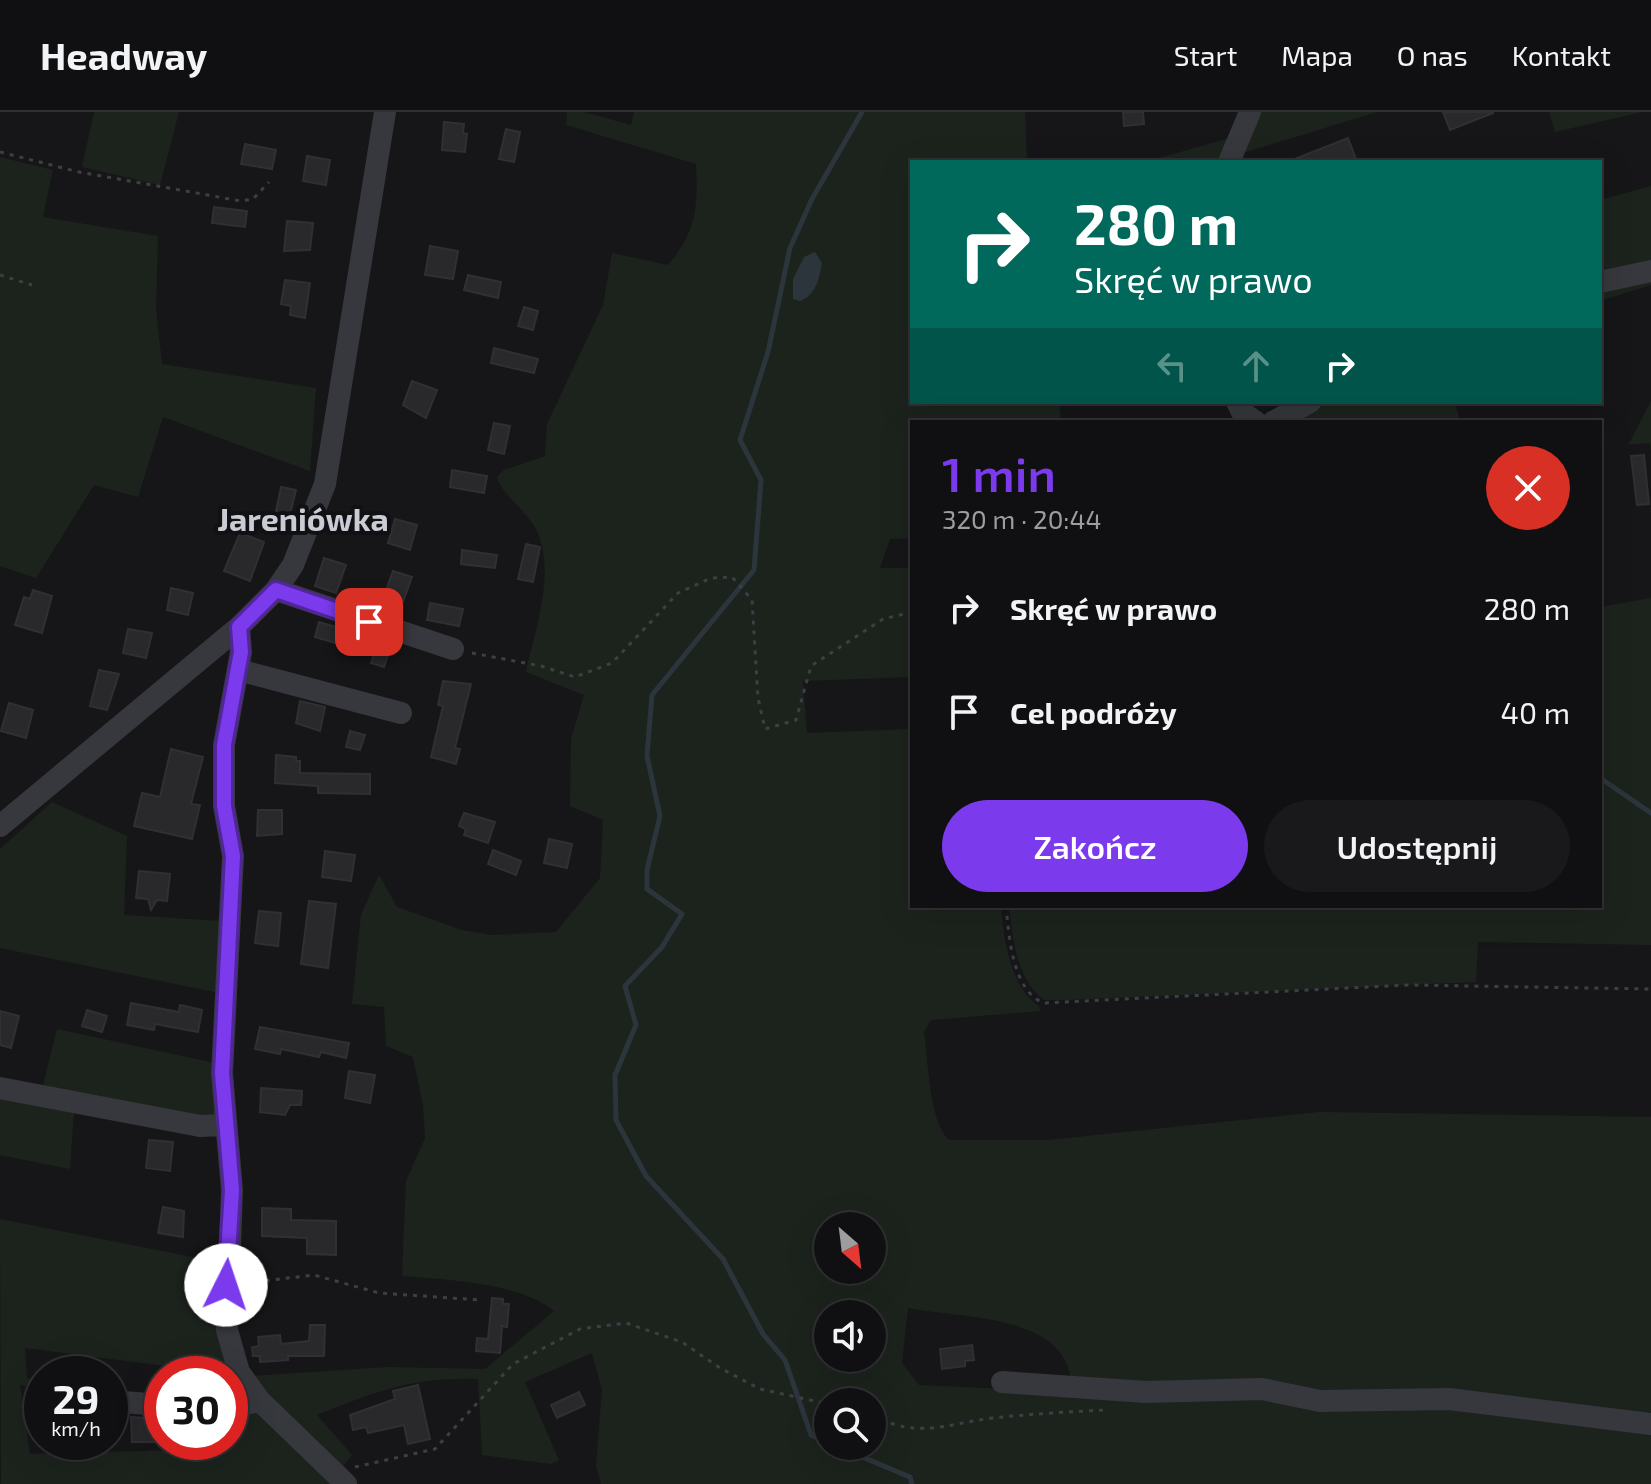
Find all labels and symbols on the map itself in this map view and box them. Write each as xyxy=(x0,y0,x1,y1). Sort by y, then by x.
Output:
district label: Jareniówka xyxy=(217,499,389,537)
pin xyxy=(335,588,403,656)
north arrow xyxy=(814,1212,886,1284)
position arrow xyxy=(184,1243,268,1327)
speed limit sign: 30 xyxy=(144,1356,248,1460)

